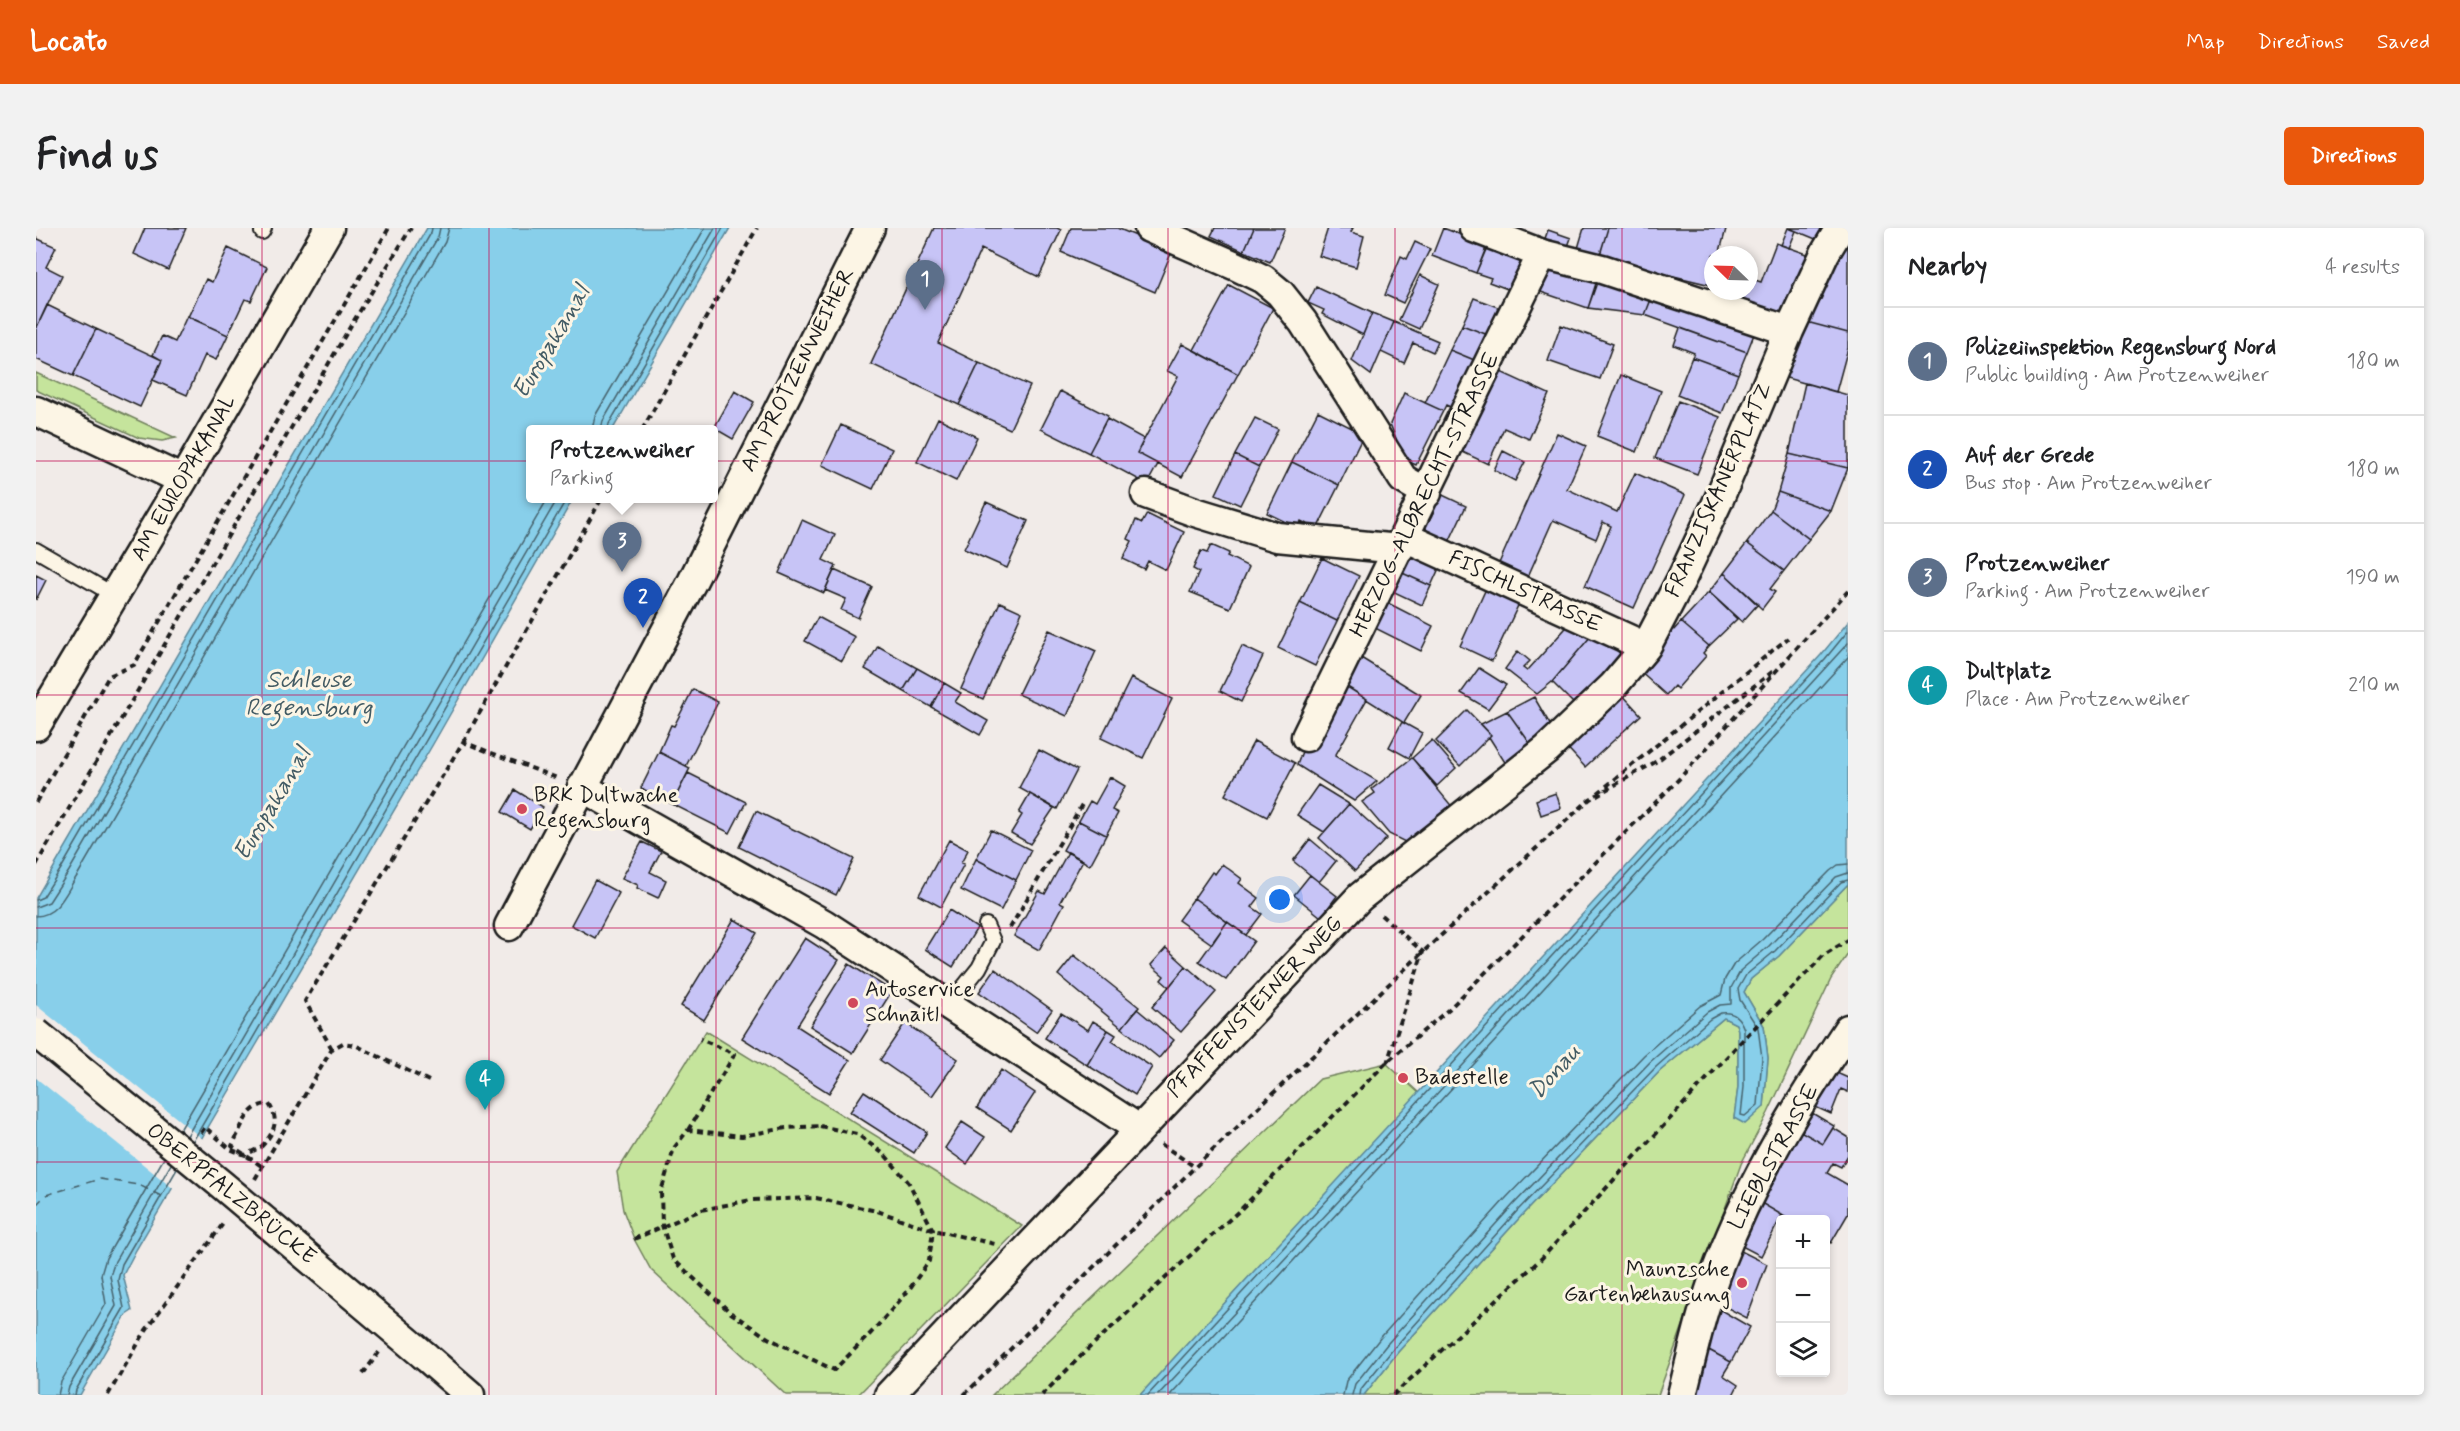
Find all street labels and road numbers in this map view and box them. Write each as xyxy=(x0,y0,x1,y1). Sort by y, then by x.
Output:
street label: AM PROTZENWEIHER xyxy=(734,263,862,477)
street label: HERZOG-ALBRECHT-STRASSE xyxy=(1344,348,1506,642)
street label: FRANZISKANERPLATZ xyxy=(1659,378,1779,602)
street label: AM EUROPAKANAL xyxy=(125,390,243,566)
street label: FISCHLSTRASSE xyxy=(1444,544,1606,640)
street label: PFAFFENSTEINER WEG xyxy=(1161,910,1349,1104)
street label: LIEBLSTRASSE xyxy=(1722,1079,1826,1235)
street label: OBERPFALZBRÜCKE xyxy=(141,1117,322,1271)

